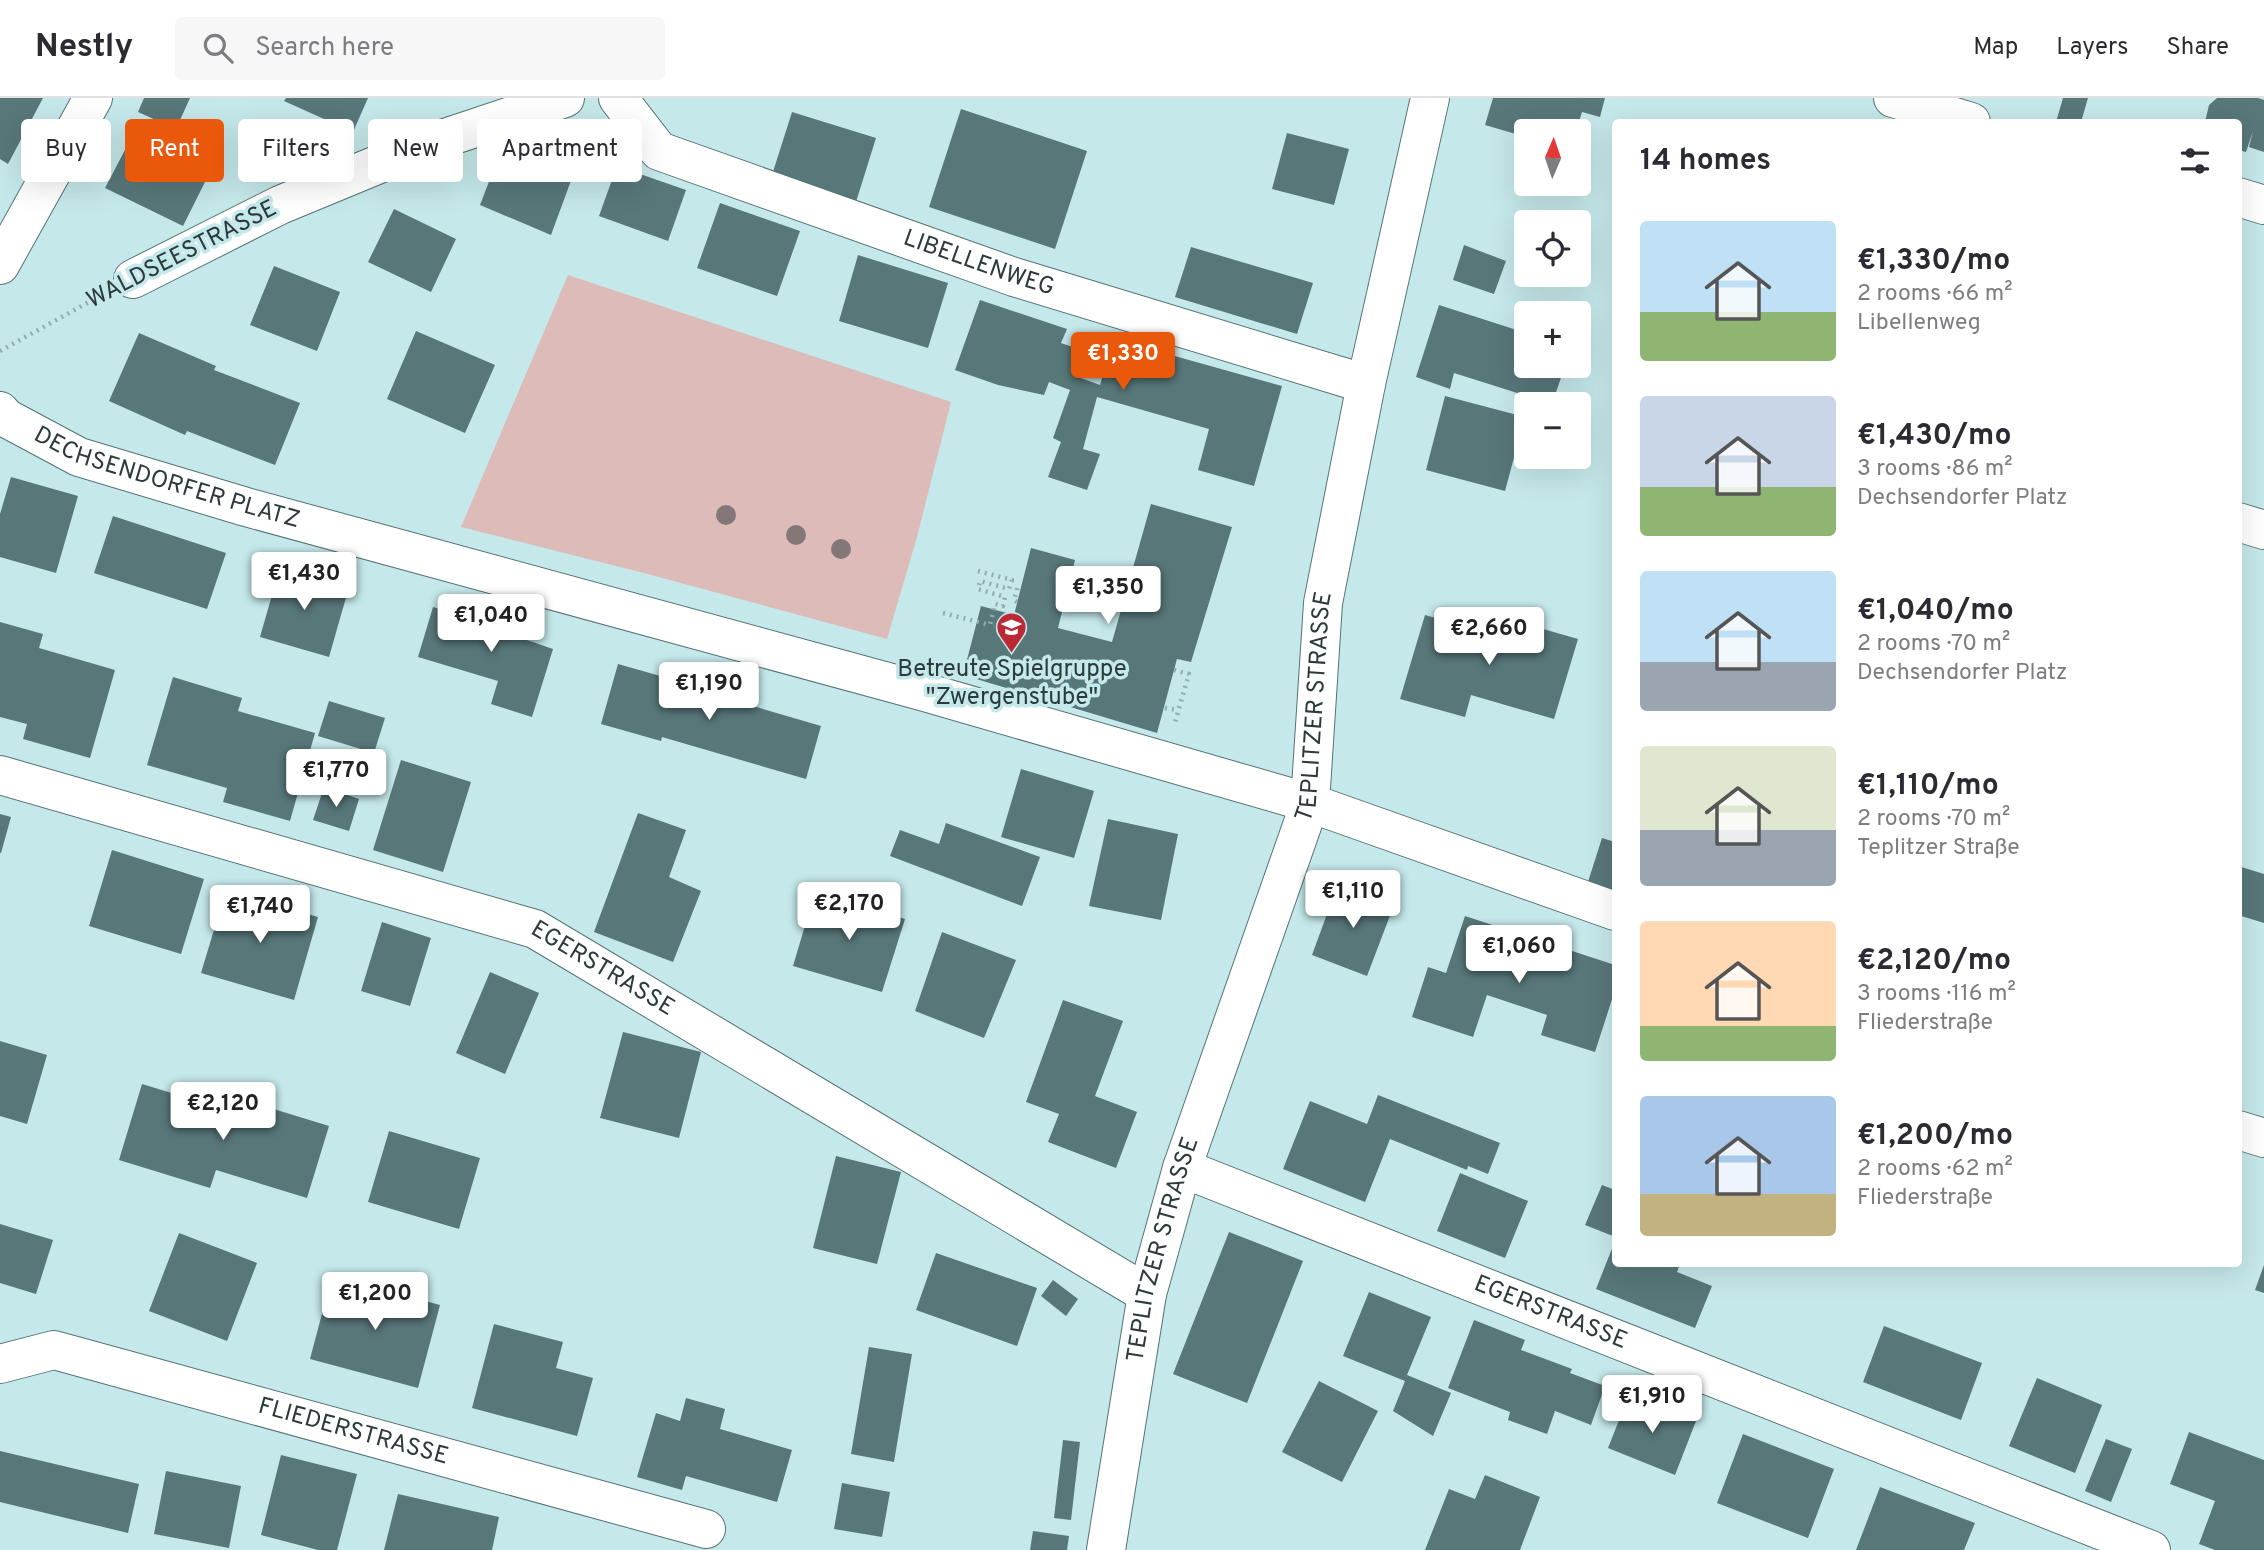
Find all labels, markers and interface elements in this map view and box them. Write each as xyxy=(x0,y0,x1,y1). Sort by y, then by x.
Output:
search box xyxy=(175,17,665,80)
text: Nestly xyxy=(35,27,133,69)
icon: search xyxy=(199,29,237,67)
text: Search here xyxy=(255,32,394,65)
text: Map xyxy=(1973,33,2018,63)
text: Layers xyxy=(2056,33,2128,63)
text: Share xyxy=(2166,33,2229,63)
chip: Buy xyxy=(21,119,111,182)
chip: Rent xyxy=(125,119,224,182)
chip: Filters xyxy=(238,119,354,182)
chip: New xyxy=(368,119,463,182)
chip: Apartment xyxy=(477,119,642,182)
north arrow xyxy=(1514,119,1591,196)
map controls xyxy=(1514,119,1591,469)
icon: filters xyxy=(2176,142,2214,180)
text: 14 homes xyxy=(1640,143,1771,180)
street label: WALDSEESTRASSE xyxy=(82,194,282,316)
button: locate xyxy=(1514,210,1591,287)
street label: LIBELLENWEG xyxy=(899,224,1058,303)
text: €1,330/mo xyxy=(1857,243,2010,280)
icon: home xyxy=(1696,249,1780,333)
text: 2 rooms · 66 m² xyxy=(1857,280,2013,309)
button: + xyxy=(1514,301,1591,378)
text: Libellenweg xyxy=(1857,309,1981,338)
pin: €1,330 xyxy=(1066,332,1180,392)
text: €1,330 xyxy=(1087,340,1159,369)
button: − xyxy=(1514,392,1591,469)
text: €1,430/mo xyxy=(1857,418,2012,455)
street label: DECHSENDORFER PLATZ xyxy=(28,420,303,536)
icon: home xyxy=(1696,424,1780,508)
text: 3 rooms · 86 m² xyxy=(1857,455,2013,484)
text: Dechsendorfer Platz xyxy=(1857,484,2067,513)
pin: €1,430 xyxy=(247,552,361,612)
text: €1,430 xyxy=(267,560,341,589)
pin: €1,350 xyxy=(1051,566,1165,626)
text: €1,350 xyxy=(1072,574,1144,603)
street label: TEPLITZER STRASSE xyxy=(1289,589,1340,826)
text: €1,040/mo xyxy=(1857,593,2014,630)
pin: €1,040 xyxy=(434,594,548,654)
icon: home xyxy=(1696,599,1780,683)
text: €1,040 xyxy=(454,602,528,631)
pin: €2,660 xyxy=(1432,608,1546,667)
school or university icon: Betreute Spielgruppe "Zwergenstube" xyxy=(995,611,1029,655)
text: €2,660 xyxy=(1450,615,1528,644)
text: 2 rooms · 70 m² xyxy=(1857,630,2010,659)
place label: Betreute Spielgruppe "Zwergenstube" xyxy=(897,655,1127,713)
text: Dechsendorfer Platz xyxy=(1857,659,2067,688)
pin: €1,190 xyxy=(652,662,766,722)
text: €1,190 xyxy=(675,670,743,699)
pin: €1,770 xyxy=(279,750,393,809)
text: €1,770 xyxy=(302,757,370,786)
text: €1,110/mo xyxy=(1857,768,1999,805)
icon: home xyxy=(1696,774,1780,858)
text: 2 rooms · 70 m² xyxy=(1857,805,2010,834)
text: Teplitzer Straße xyxy=(1857,834,2020,863)
pin: €1,110 xyxy=(1296,870,1410,930)
text: €1,110 xyxy=(1321,878,1385,907)
pin: €2,170 xyxy=(792,882,906,942)
pin: €1,740 xyxy=(203,886,317,945)
text: €2,170 xyxy=(813,890,885,919)
text: €1,740 xyxy=(226,893,294,922)
street label: EGERSTRASSE xyxy=(525,915,680,1024)
pin: €1,060 xyxy=(1462,926,1576,985)
text: €1,060 xyxy=(1482,933,1556,962)
text: €2,120/mo xyxy=(1857,943,2011,980)
icon: home xyxy=(1696,949,1780,1033)
text: 3 rooms · 116 m² xyxy=(1857,980,2016,1009)
text: Fliederstraße xyxy=(1857,1009,1993,1038)
pin: €2,120 xyxy=(166,1082,280,1142)
text: €2,120 xyxy=(187,1090,259,1119)
text: €1,200/mo xyxy=(1857,1118,2013,1155)
icon: home xyxy=(1696,1124,1780,1208)
street label: TEPLITZER STRASSE xyxy=(1121,1133,1207,1364)
text: 2 rooms · 62 m² xyxy=(1857,1155,2013,1184)
text: Fliederstraße xyxy=(1857,1184,1993,1213)
street label: EGERSTRASSE xyxy=(1469,1270,1631,1357)
pin: €1,200 xyxy=(318,1272,432,1332)
text: €1,200 xyxy=(338,1280,412,1309)
pin: €1,910 xyxy=(1595,1376,1709,1435)
text: €1,910 xyxy=(1618,1383,1686,1412)
street label: FLIEDERSTRASSE xyxy=(255,1392,452,1473)

